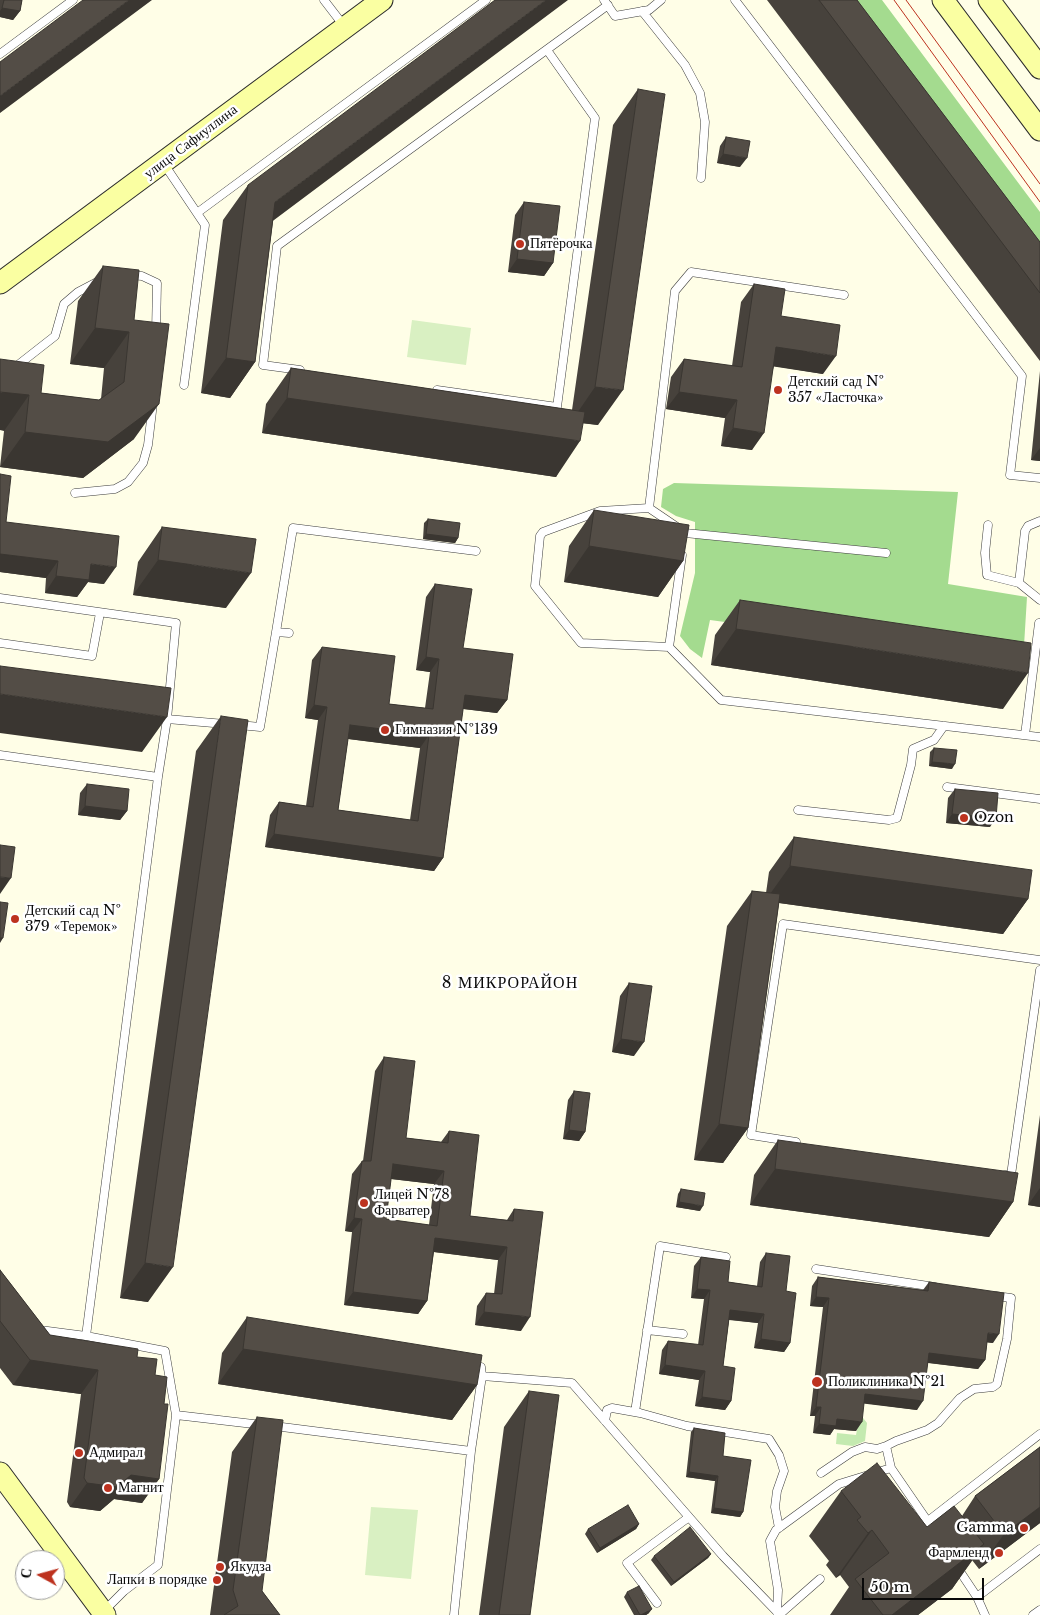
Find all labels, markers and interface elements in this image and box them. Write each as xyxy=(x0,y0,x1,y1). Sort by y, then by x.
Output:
street label: улица Сафиуллина xyxy=(141,102,241,182)
place label: Пятёрочка xyxy=(530,236,592,252)
marker: Пятёрочка xyxy=(514,238,526,250)
place label: Детский сад № 357 «Ласточка» xyxy=(788,374,884,407)
marker: Детский сад № 357 «Ласточка» xyxy=(772,384,784,396)
place label: Гимназия №139 xyxy=(395,722,498,738)
marker: Гимназия №139 xyxy=(379,724,391,736)
place label: Ozon xyxy=(974,810,1014,826)
marker: Ozon xyxy=(958,812,970,824)
place label: Детский сад № 379 «Теремок» xyxy=(25,903,121,936)
marker: Детский сад № 379 «Теремок» xyxy=(9,913,21,925)
district label: 8 МИКРОРАЙОН xyxy=(440,973,580,993)
place label: Лицей №78 Фарватер xyxy=(374,1187,450,1220)
marker: Лицей №78 Фарватер xyxy=(358,1197,370,1209)
place label: Поликлиника №21 xyxy=(828,1374,945,1390)
marker: Поликлиника №21 xyxy=(810,1375,824,1389)
place label: Адмирал xyxy=(89,1445,143,1461)
marker: Адмирал xyxy=(73,1447,85,1459)
place label: Магнит xyxy=(118,1480,164,1496)
marker: Магнит xyxy=(102,1482,114,1494)
place label: Gamma xyxy=(956,1520,1014,1536)
marker: Gamma xyxy=(1018,1522,1030,1534)
place label: Фармленд xyxy=(928,1545,989,1561)
marker: Фармленд xyxy=(993,1547,1005,1559)
north arrow xyxy=(15,1550,65,1600)
place label: Якудза xyxy=(230,1559,271,1575)
marker: Якудза xyxy=(214,1561,226,1573)
text: С xyxy=(17,1567,36,1579)
scale bar xyxy=(865,1568,988,1600)
place label: Лапки в порядке xyxy=(107,1572,207,1588)
marker: Лапки в порядке xyxy=(211,1574,223,1586)
text: 50 m xyxy=(870,1577,910,1596)

